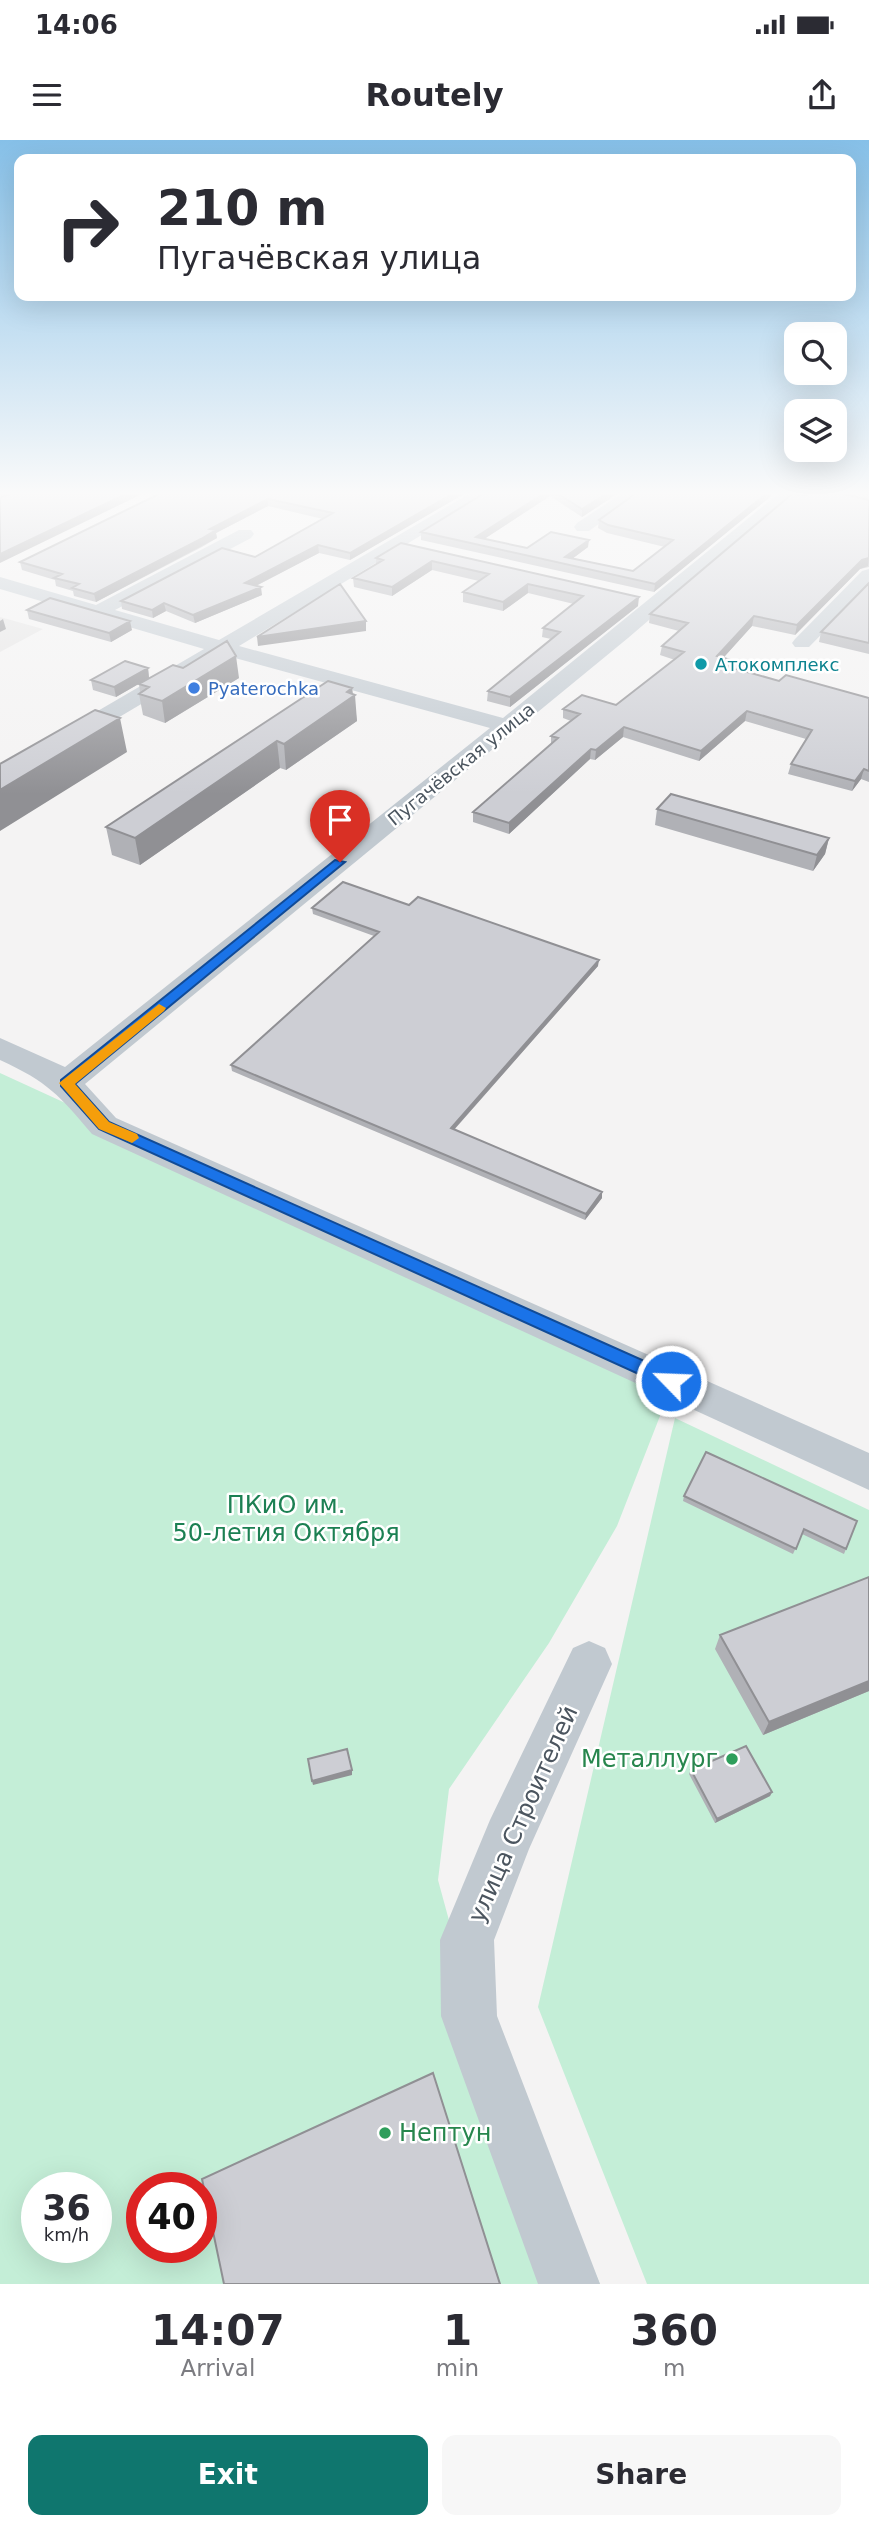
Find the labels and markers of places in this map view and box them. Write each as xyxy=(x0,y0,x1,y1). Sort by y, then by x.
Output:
place label: Атокомплекс xyxy=(715,654,839,675)
marker: Атокомплекс xyxy=(693,656,709,672)
place label: Pyaterochka xyxy=(208,678,319,699)
marker: Pyaterochka xyxy=(186,680,202,696)
pin xyxy=(310,790,370,862)
place label: Металлург xyxy=(581,1745,718,1773)
marker: Металлург xyxy=(724,1751,740,1767)
place label: Нептун xyxy=(399,2119,491,2147)
marker: Нептун xyxy=(377,2125,393,2141)

